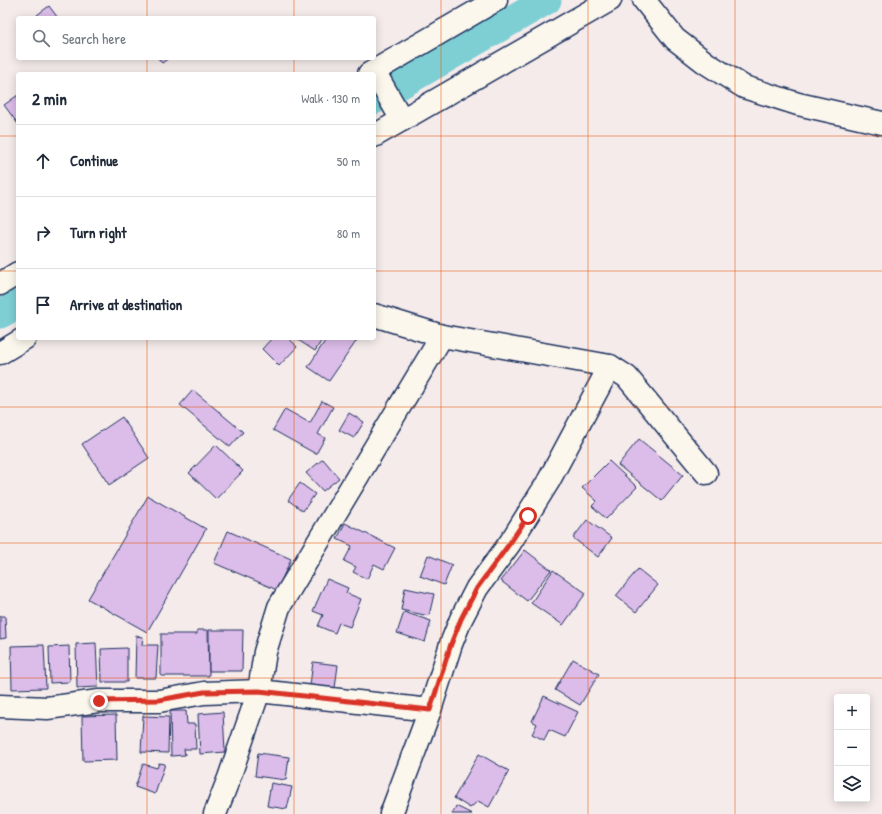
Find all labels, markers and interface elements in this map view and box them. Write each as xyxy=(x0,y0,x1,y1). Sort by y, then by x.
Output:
search box xyxy=(16,16,376,60)
icon: search xyxy=(30,27,52,49)
text: Search here xyxy=(62,28,126,49)
text: 2 min xyxy=(32,87,67,110)
text: Walk · 130 m xyxy=(301,89,360,107)
icon: ahead xyxy=(32,150,54,172)
text: Continue xyxy=(70,150,118,171)
text: 50 m xyxy=(337,152,360,170)
icon: right xyxy=(32,222,54,244)
text: Turn right xyxy=(70,222,126,243)
text: 80 m xyxy=(337,224,360,242)
icon: arrive xyxy=(32,294,54,316)
text: Arrive at destination xyxy=(70,294,182,315)
route start xyxy=(519,507,537,525)
route end xyxy=(90,692,108,710)
map controls xyxy=(834,694,870,802)
button: + xyxy=(834,694,870,730)
button: − xyxy=(834,730,870,766)
button: layers xyxy=(834,766,870,802)

